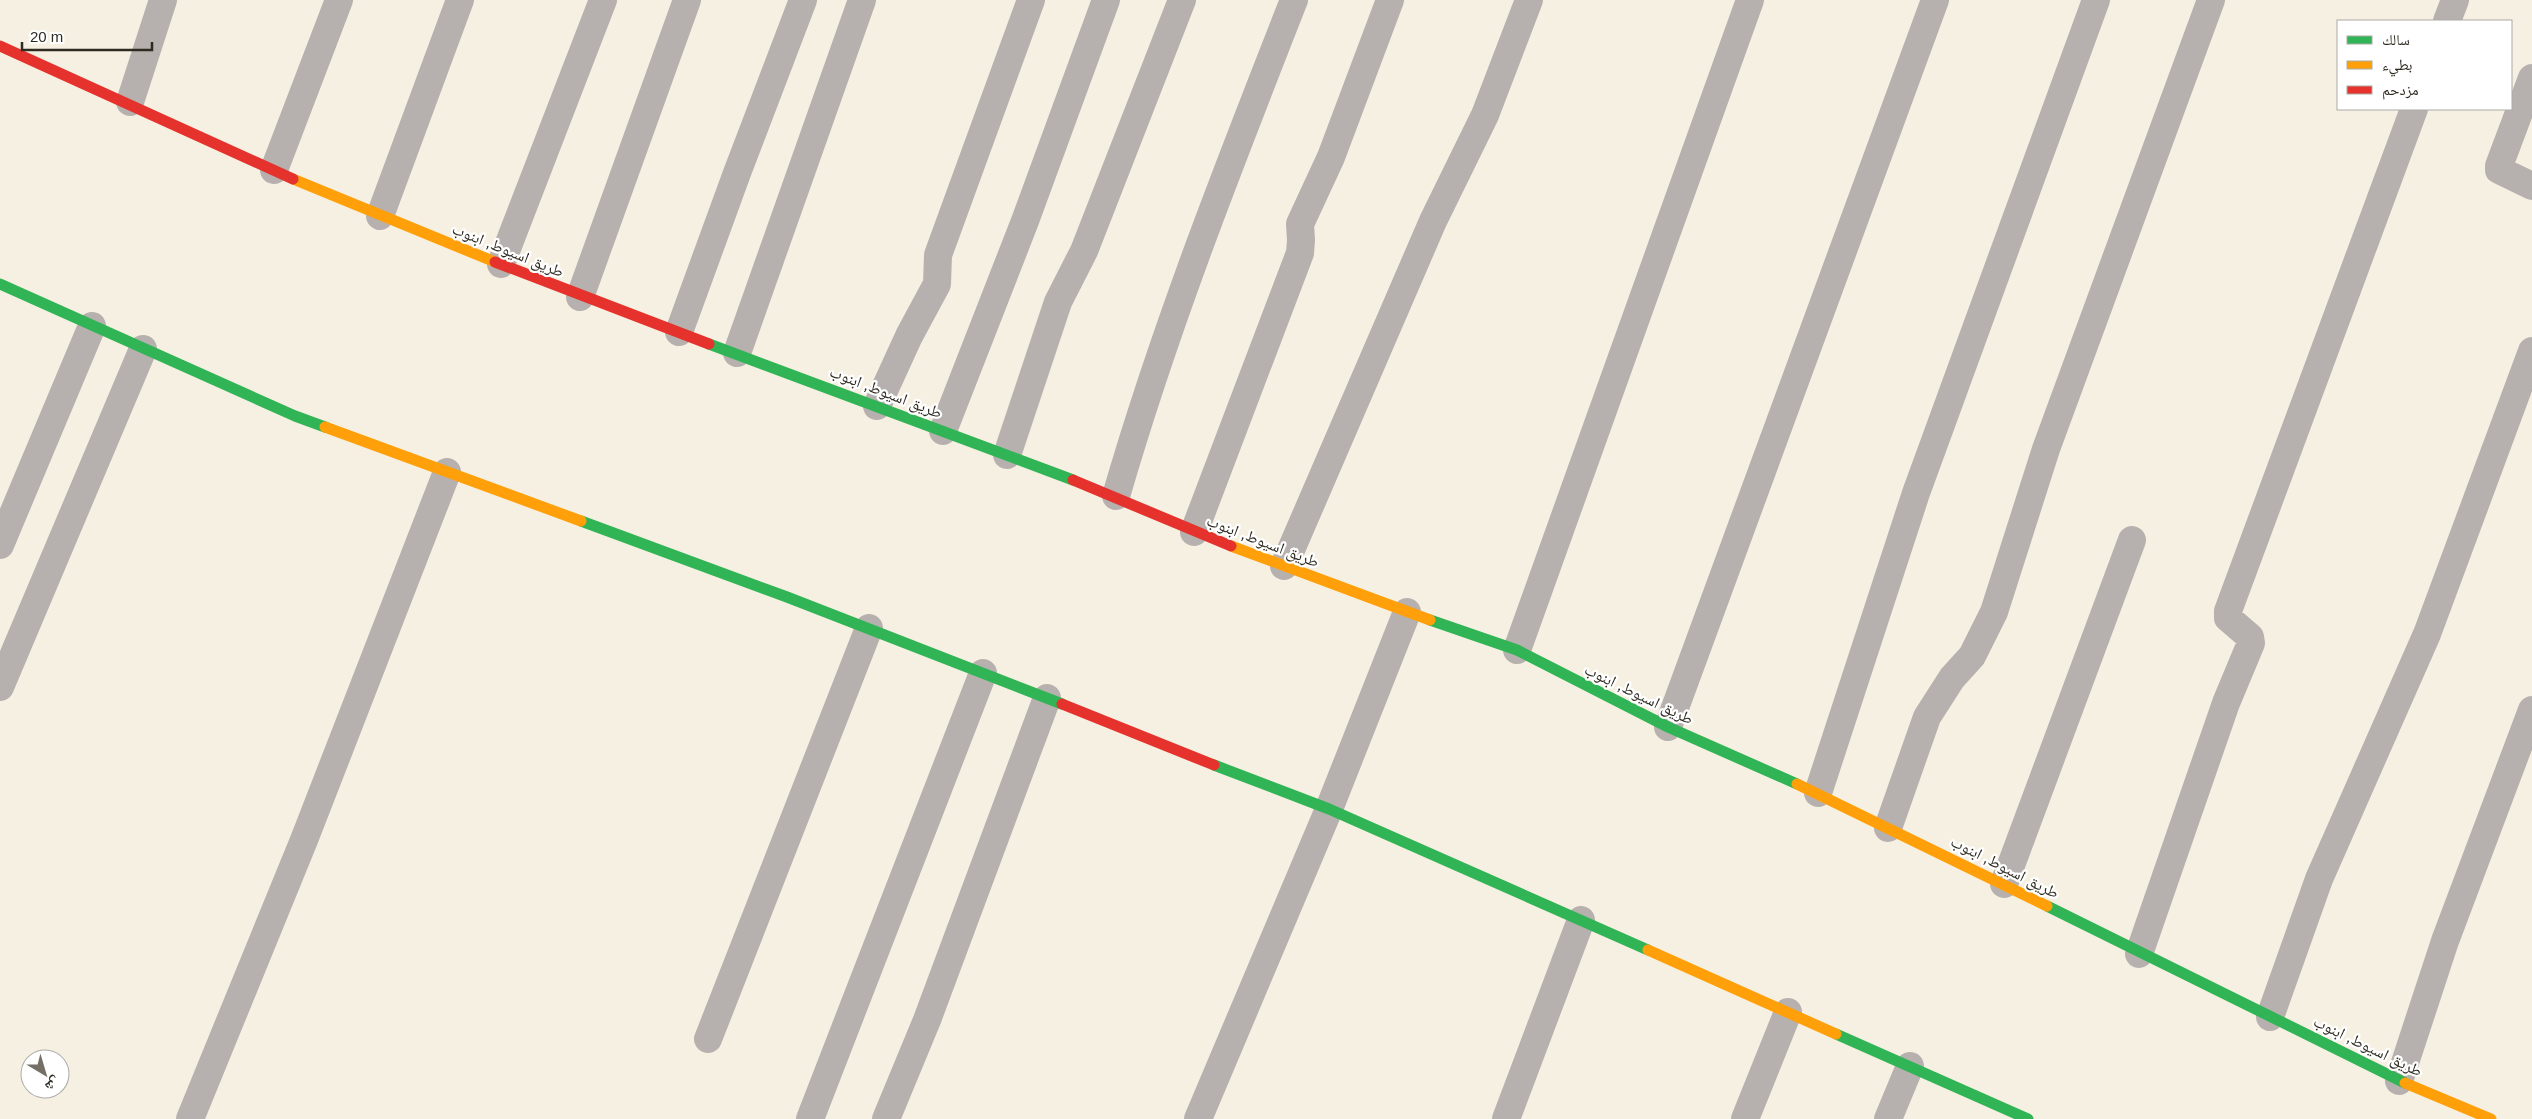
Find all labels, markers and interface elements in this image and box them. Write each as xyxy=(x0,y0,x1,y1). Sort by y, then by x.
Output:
scale bar xyxy=(22,20,152,52)
legend xyxy=(2337,20,2512,110)
text: 20 m xyxy=(30,28,63,45)
text: سالك xyxy=(2382,31,2410,48)
text: بطيء xyxy=(2382,56,2412,77)
text: مزدحم xyxy=(2382,81,2419,100)
street label: طريق اسيوط, ابنوب xyxy=(449,220,566,282)
street label: طريق اسيوط, ابنوب xyxy=(827,363,944,423)
street label: طريق اسيوط, ابنوب xyxy=(1204,512,1321,572)
street label: طريق اسيوط, ابنوب xyxy=(1581,660,1696,729)
street label: طريق اسيوط, ابنوب xyxy=(1947,832,2062,903)
street label: طريق اسيوط, ابنوب xyxy=(2310,1012,2425,1081)
north arrow xyxy=(20,1049,70,1099)
text: ش xyxy=(41,1073,64,1095)

